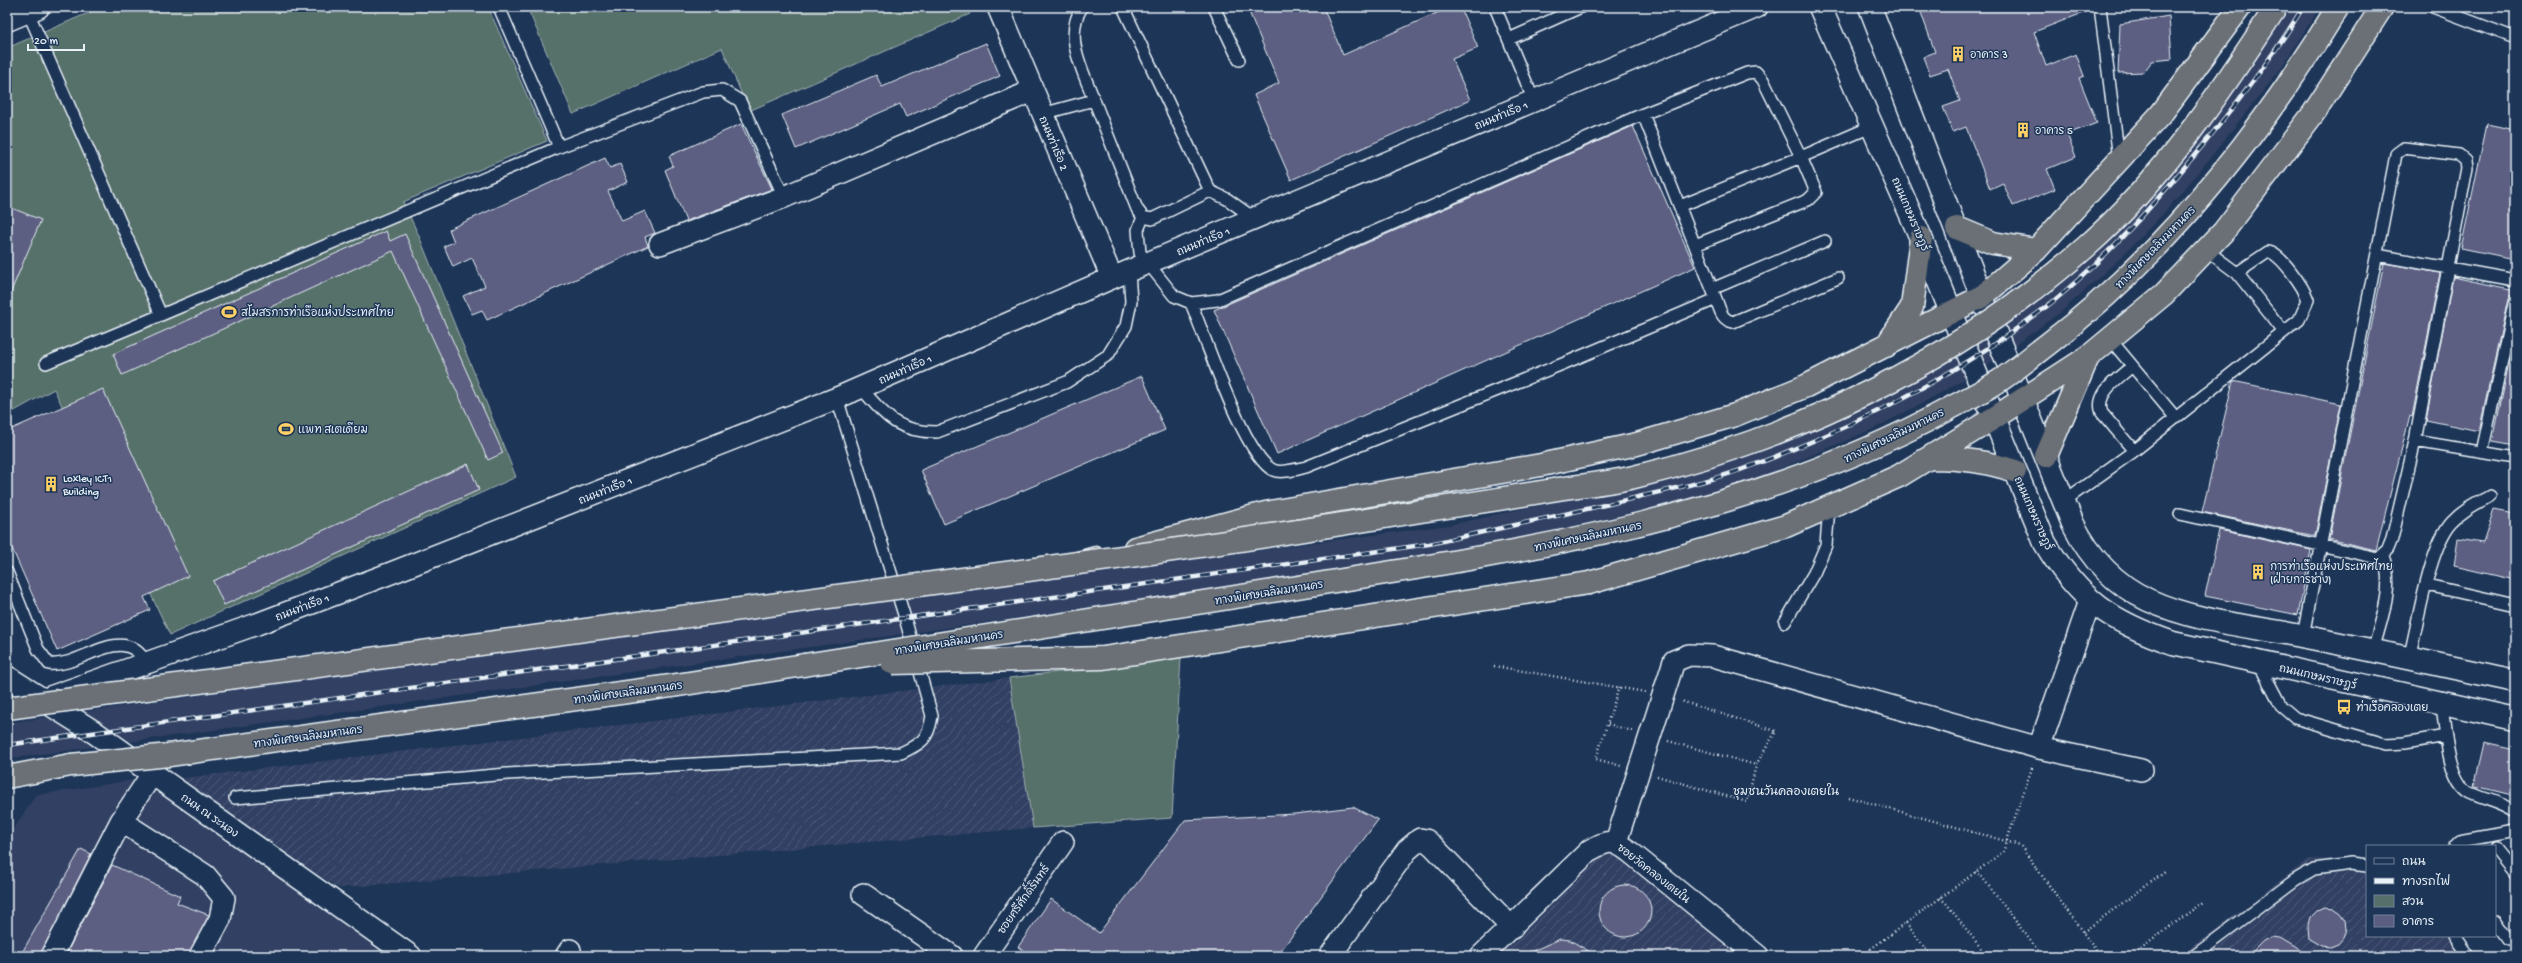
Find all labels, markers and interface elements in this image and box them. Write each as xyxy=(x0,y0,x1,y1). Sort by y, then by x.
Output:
scale bar xyxy=(28,26,84,52)
text: 20 m xyxy=(34,35,59,49)
building icon: อาคาร 3 xyxy=(1949,45,1967,63)
place label: อาคาร 3 xyxy=(1970,50,2008,62)
street label: ถนนท่าเรือ 1 xyxy=(1472,97,1530,133)
street label: ถนนท่าเรือ 2 xyxy=(1035,113,1073,173)
building icon: อาคาร 5 xyxy=(2014,121,2032,139)
place label: อาคาร 5 xyxy=(2035,126,2073,138)
street label: ถนนเกษมราษฎร์ xyxy=(1888,174,1934,254)
street label: ทางพิเศษเฉลิมมหานคร xyxy=(2112,203,2199,292)
street label: ถนนท่าเรือ 1 xyxy=(1174,223,1232,259)
sports icon: สโมสรการท่าเรือแห่งประเทศไทย xyxy=(220,303,238,321)
place label: สโมสรการท่าเรือแห่งประเทศไทย xyxy=(241,304,394,320)
street label: ถนนท่าเรือ 1 xyxy=(876,350,934,388)
street label: ทางพิเศษเฉลิมมหานคร xyxy=(1842,405,1947,466)
sports icon: แพท สเตเดียม xyxy=(277,420,295,438)
place label: แพท สเตเดียม xyxy=(298,422,368,437)
street label: ถนนท่าเรือ 1 xyxy=(576,472,634,508)
place label: Loxley ICT1 Building xyxy=(62,474,112,499)
street label: ถนนเกษมราษฎร์ xyxy=(2011,474,2058,553)
building icon: Loxley ICT1 Building xyxy=(42,475,60,493)
street label: ทางพิเศษเฉลิมมหานคร xyxy=(1533,518,1644,555)
place label: การท่าเรือแห่งประเทศไทย (ฝ่ายการช่าง) xyxy=(2270,558,2393,587)
building icon: การท่าเรือแห่งประเทศไทย (ฝ่ายการช่าง) xyxy=(2249,563,2267,581)
street label: ทางพิเศษเฉลิมมหานคร xyxy=(1214,576,1325,609)
street label: ถนนท่าเรือ 1 xyxy=(273,589,331,625)
street label: ทางพิเศษเฉลิมมหานคร xyxy=(894,626,1005,659)
street label: ถนนเกษมราษฎร์ xyxy=(2278,659,2359,693)
street label: ทางพิเศษเฉลิมมหานคร xyxy=(573,677,684,708)
bus stop icon: ท่าเรือคลองเตย xyxy=(2335,698,2353,716)
place label: ท่าเรือคลองเตย xyxy=(2356,699,2428,715)
street label: ทางพิเศษเฉลิมมหานคร xyxy=(253,721,364,752)
district label: ชุมชนวันคลองเตยใน xyxy=(1733,783,1839,800)
street label: ถนน ณ ระนอง xyxy=(178,792,240,841)
street label: ซอยวัดคลองเตยใน xyxy=(1614,839,1694,907)
legend xyxy=(2366,845,2496,937)
text: ถนน xyxy=(2402,856,2426,870)
street label: ซอยศรีศักดิ์รินทร์ xyxy=(990,859,1053,937)
text: ทางรถไฟ xyxy=(2402,873,2450,890)
text: สวน xyxy=(2402,896,2423,910)
text: อาคาร xyxy=(2402,916,2434,930)

